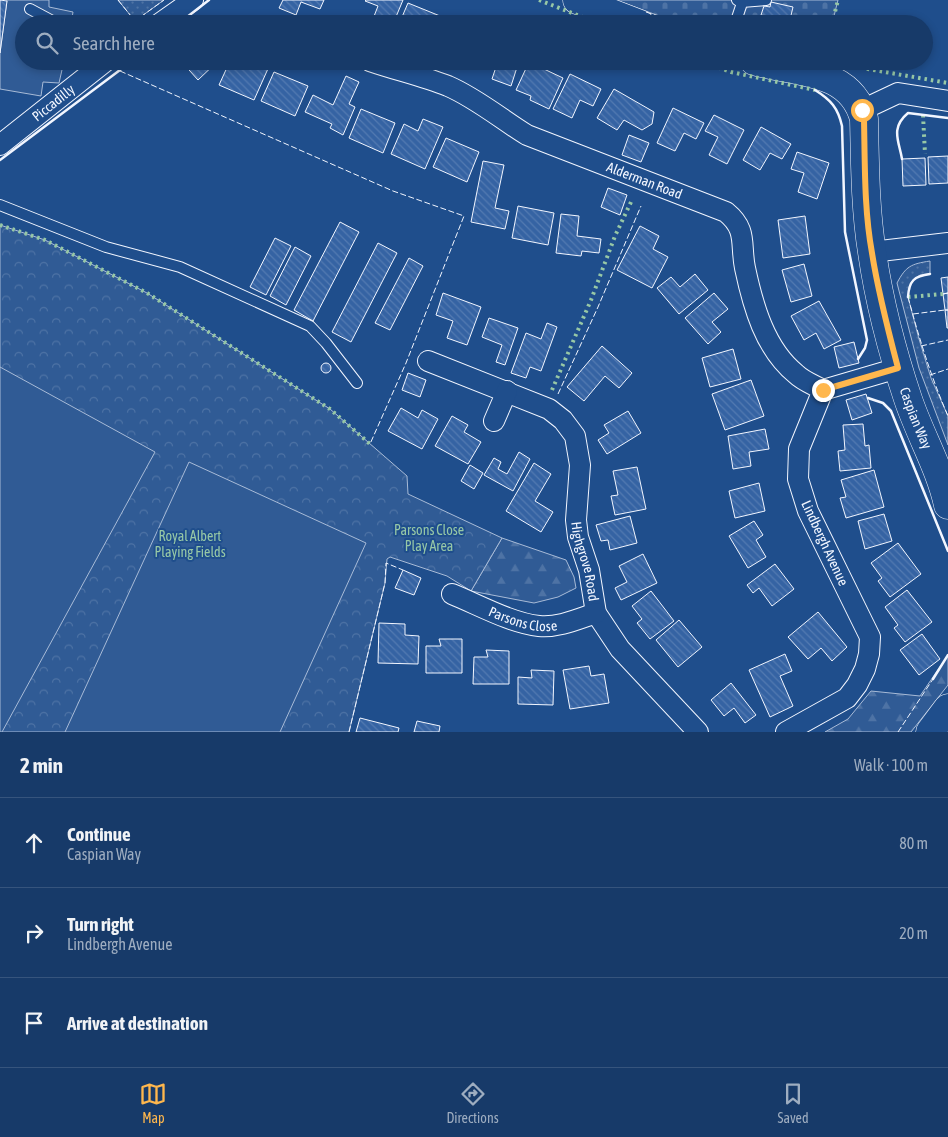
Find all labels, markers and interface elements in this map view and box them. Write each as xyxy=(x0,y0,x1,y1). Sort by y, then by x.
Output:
search box xyxy=(15,15,933,70)
icon: search xyxy=(33,29,61,57)
text: Search here xyxy=(73,32,155,54)
street label: Piccadilly xyxy=(29,81,78,124)
route start xyxy=(851,99,874,122)
street label: Alderman Road xyxy=(604,159,685,202)
route end xyxy=(812,379,835,402)
street label: Caspian Way xyxy=(897,385,935,452)
street label: Lindbergh Avenue xyxy=(798,498,852,588)
street label: Highgrove Road xyxy=(568,521,602,602)
park label: Parsons Close Play Area xyxy=(394,522,464,554)
park label: Royal Albert Playing Fields xyxy=(154,528,226,560)
street label: Parsons Close xyxy=(486,603,558,634)
text: 2 min xyxy=(20,753,63,777)
text: Walk · 100 m xyxy=(854,756,928,774)
text: Continue xyxy=(67,823,131,845)
icon: ahead xyxy=(20,829,48,857)
text: 80 m xyxy=(899,834,928,852)
text: Caspian Way xyxy=(67,845,141,863)
text: Turn right xyxy=(67,913,134,935)
icon: right xyxy=(20,919,48,947)
text: 20 m xyxy=(899,924,928,942)
text: Lindbergh Avenue xyxy=(67,935,172,953)
icon: arrive xyxy=(20,1009,48,1037)
text: Arrive at destination xyxy=(67,1012,208,1034)
tab: Map xyxy=(139,1080,167,1126)
tab: Directions xyxy=(446,1080,499,1126)
tab: Saved xyxy=(778,1080,809,1126)

